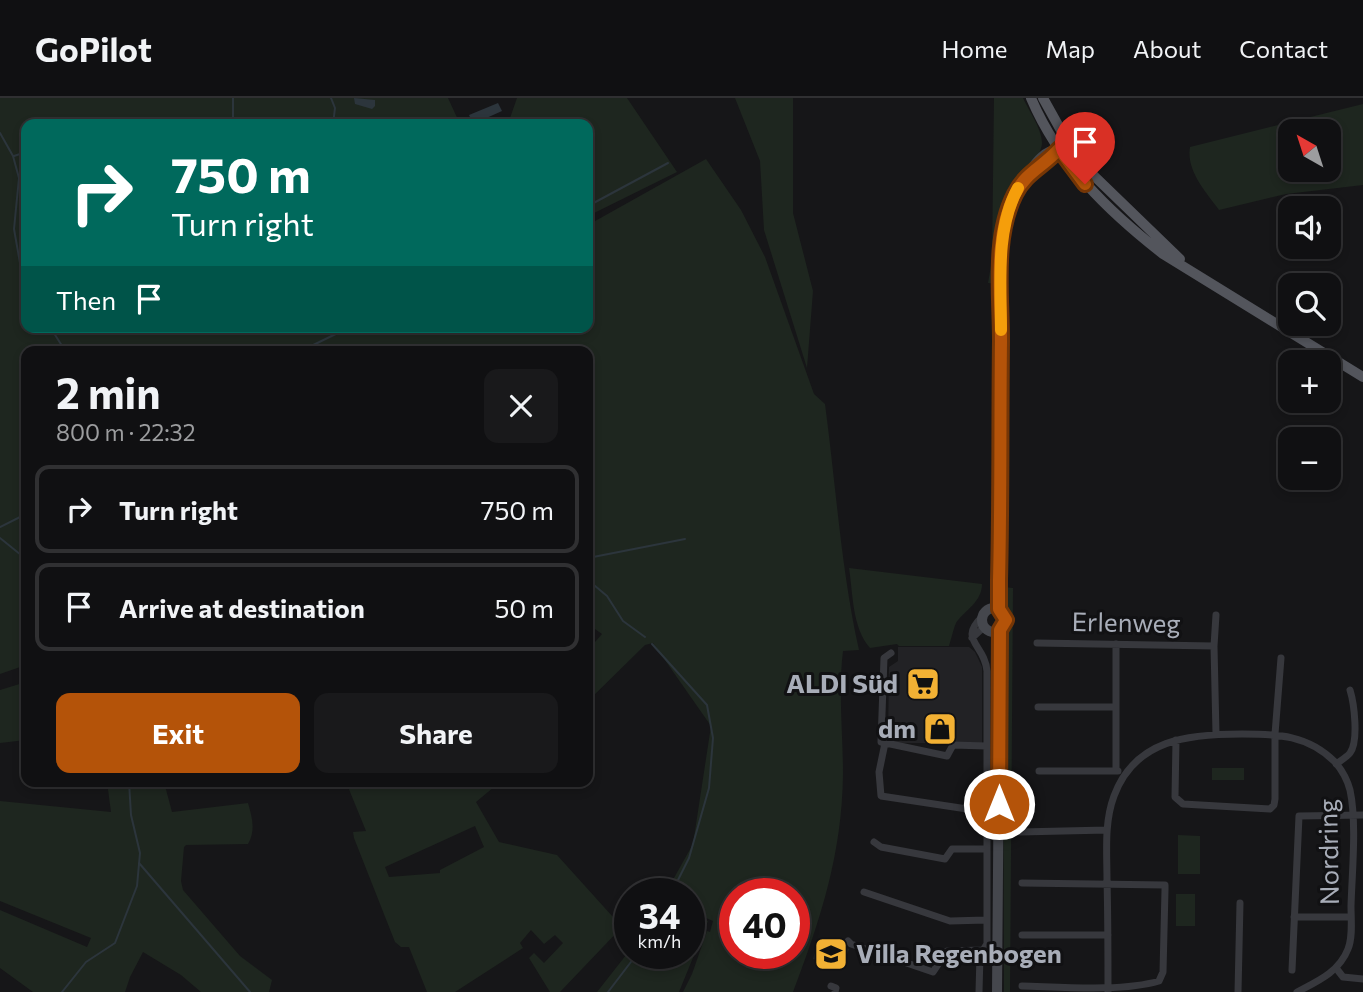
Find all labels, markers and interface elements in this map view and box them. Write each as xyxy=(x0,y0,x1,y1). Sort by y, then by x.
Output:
text: GoPilot xyxy=(35,28,152,69)
text: Home xyxy=(942,34,1008,63)
text: Map xyxy=(1046,34,1095,63)
text: About xyxy=(1133,34,1201,63)
text: Contact xyxy=(1239,34,1328,63)
pin xyxy=(1055,112,1115,184)
north arrow xyxy=(1278,119,1340,182)
map controls xyxy=(1278,119,1341,490)
icon: arrive xyxy=(1066,123,1104,161)
text: 750 m xyxy=(171,143,311,203)
icon: right xyxy=(56,147,147,238)
button: sound xyxy=(1278,196,1341,259)
text: Turn right xyxy=(171,203,314,243)
button: search xyxy=(1278,273,1341,336)
icon: arrive xyxy=(130,280,168,318)
text: Then xyxy=(56,284,116,315)
button: + xyxy=(1278,350,1341,413)
text: 2 min xyxy=(56,366,161,418)
button: close xyxy=(484,369,558,443)
text: 800 m · 22:32 xyxy=(56,418,195,446)
button: − xyxy=(1278,427,1341,490)
icon: right xyxy=(60,490,98,528)
text: Turn right xyxy=(119,494,238,525)
text: 750 m xyxy=(481,494,554,525)
icon: arrive xyxy=(60,588,98,626)
text: Arrive at destination xyxy=(119,592,365,623)
text: 50 m xyxy=(494,592,554,623)
street label: Erlenweg xyxy=(1071,605,1181,638)
supermarket icon: ALDI Süd xyxy=(904,665,942,703)
place label: ALDI Süd xyxy=(786,667,898,698)
button: Exit xyxy=(56,693,300,773)
button: Share xyxy=(314,693,558,773)
shop icon: dm xyxy=(921,710,959,748)
place label: dm xyxy=(878,712,916,743)
position arrow xyxy=(962,767,1036,841)
street label: Nordring xyxy=(1311,799,1344,905)
speed limit sign: 40 xyxy=(719,878,810,969)
text: 34 xyxy=(639,893,680,936)
text: km/h xyxy=(638,930,681,952)
school or university icon: Villa Regenbogen xyxy=(812,935,850,973)
place label: Villa Regenbogen xyxy=(856,937,1062,968)

